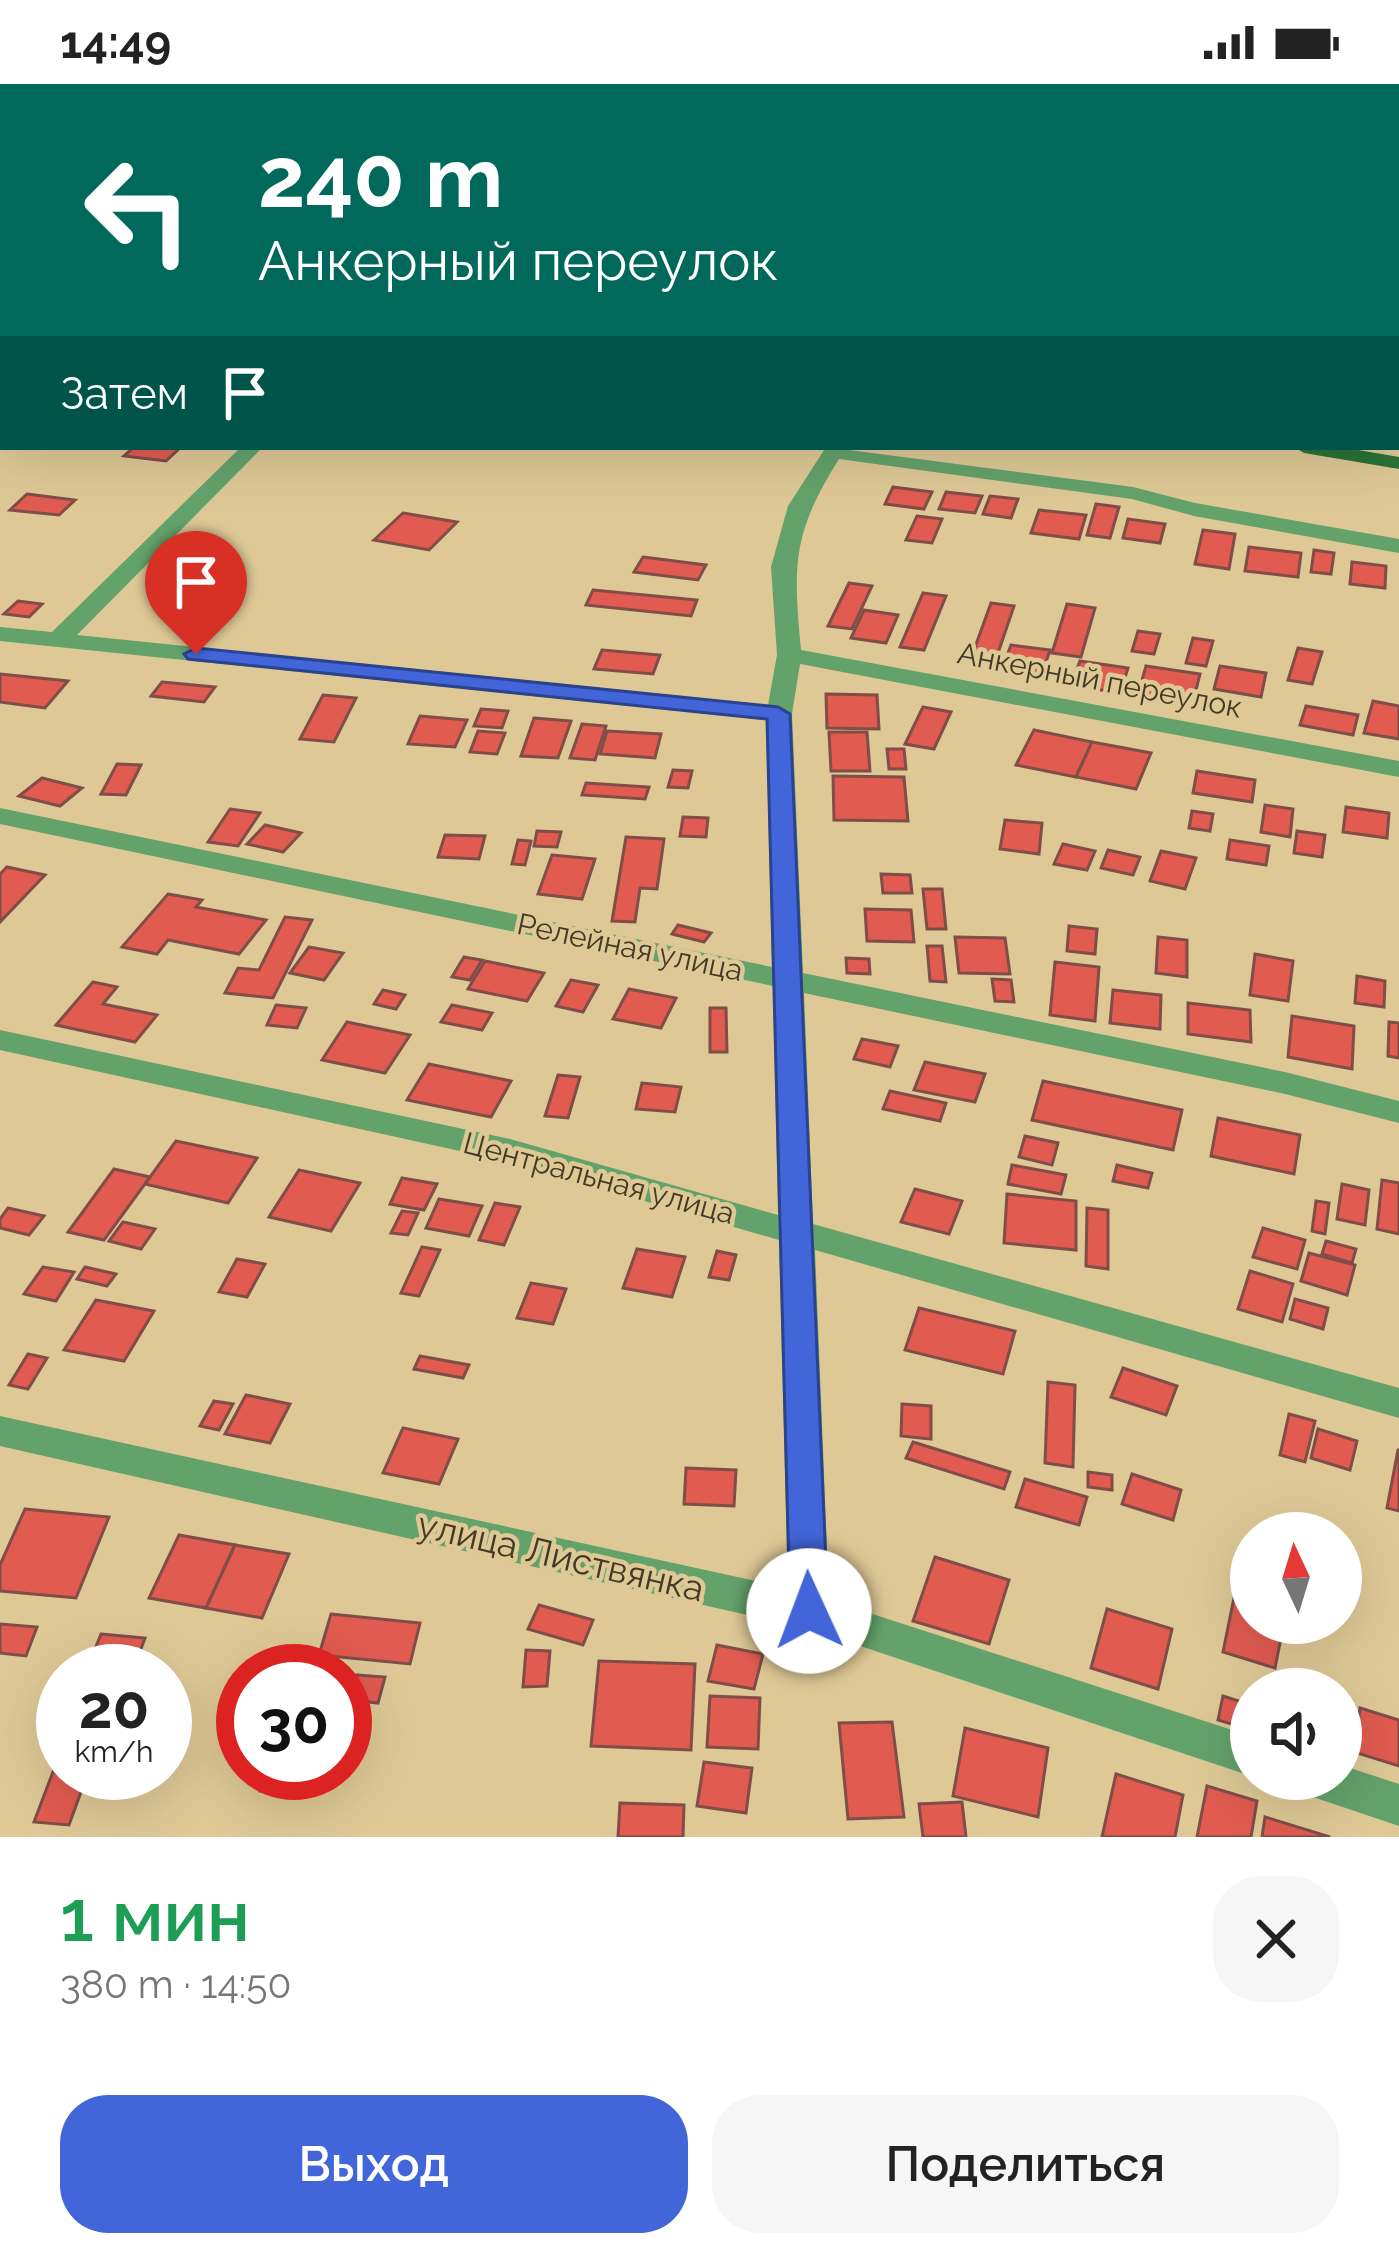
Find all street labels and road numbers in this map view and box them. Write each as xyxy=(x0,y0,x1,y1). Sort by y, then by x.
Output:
street label: Анкерный переулок xyxy=(955,635,1245,725)
street label: Релейная улица xyxy=(514,906,746,988)
street label: Центральная улица xyxy=(460,1125,738,1231)
street label: улица Листвянка xyxy=(414,1503,708,1609)

